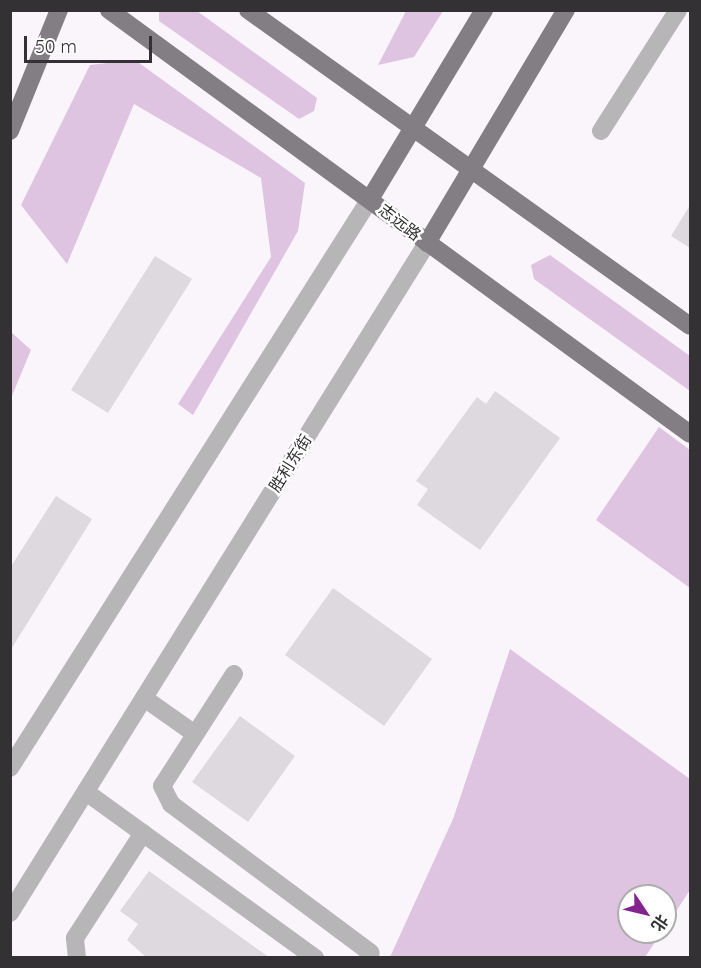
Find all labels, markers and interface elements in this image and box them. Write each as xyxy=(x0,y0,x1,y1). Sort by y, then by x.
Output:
scale bar xyxy=(27,24,154,62)
text: 50 m xyxy=(35,35,77,58)
street label: 志远路 xyxy=(375,200,425,244)
street label: 胜利东街 xyxy=(265,431,315,495)
north arrow xyxy=(617,884,677,944)
text: 北 xyxy=(647,911,673,935)

